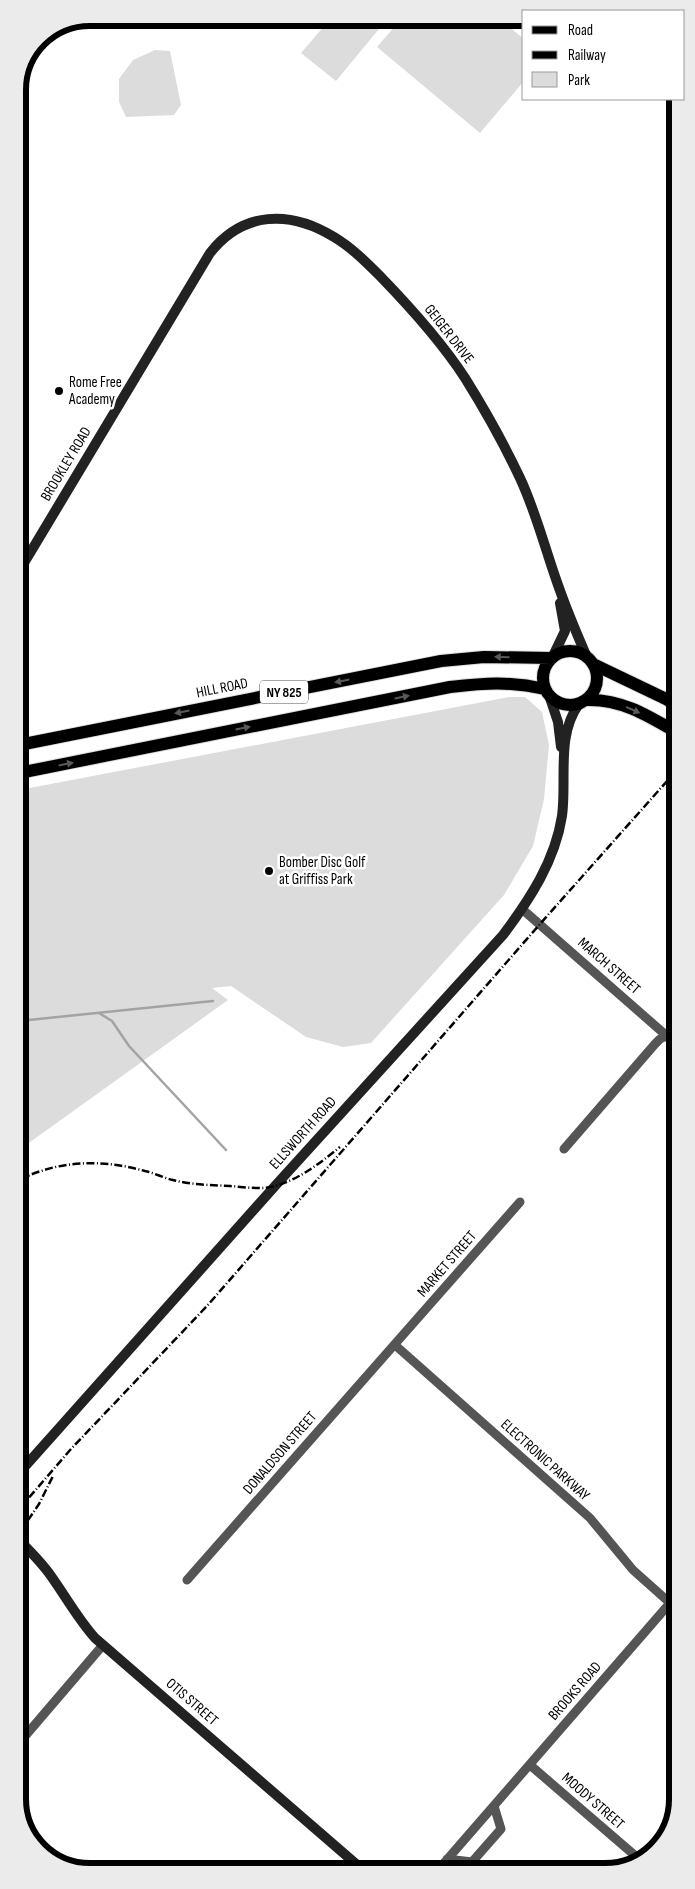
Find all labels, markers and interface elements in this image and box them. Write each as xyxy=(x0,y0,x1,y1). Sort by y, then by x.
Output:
legend xyxy=(522,10,685,100)
text: Road xyxy=(568,21,593,40)
text: Railway xyxy=(568,46,606,65)
text: Park xyxy=(568,71,590,90)
street label: GEIGER DRIVE xyxy=(420,301,478,367)
place label: Rome Free Academy xyxy=(68,373,122,409)
marker: Rome Free Academy xyxy=(53,385,65,397)
street label: BROOKLEY ROAD xyxy=(36,423,96,505)
one-way arrow xyxy=(494,653,510,661)
street label: HILL ROAD xyxy=(195,674,249,702)
one-way arrow xyxy=(333,677,349,685)
road number: NY 825 xyxy=(260,680,308,704)
one-way arrow xyxy=(395,692,411,700)
one-way arrow xyxy=(626,706,640,714)
one-way arrow xyxy=(174,709,190,717)
one-way arrow xyxy=(235,724,251,732)
one-way arrow xyxy=(59,759,75,767)
place label: Bomber Disc Golf at Griffiss Park xyxy=(279,853,366,889)
marker: Bomber Disc Golf at Griffiss Park xyxy=(263,865,275,877)
street label: MARCH STREET xyxy=(574,933,644,999)
street label: ELLSWORTH ROAD xyxy=(265,1093,341,1173)
street label: MARKET STREET xyxy=(413,1227,481,1301)
street label: DONALDSON STREET xyxy=(239,1408,321,1498)
street label: ELECTRONIC PARKWAY xyxy=(497,1415,594,1505)
street label: BROOKS ROAD xyxy=(544,1658,606,1724)
street label: OTIS STREET xyxy=(162,1674,222,1730)
street label: MOODY STREET xyxy=(558,1768,628,1834)

